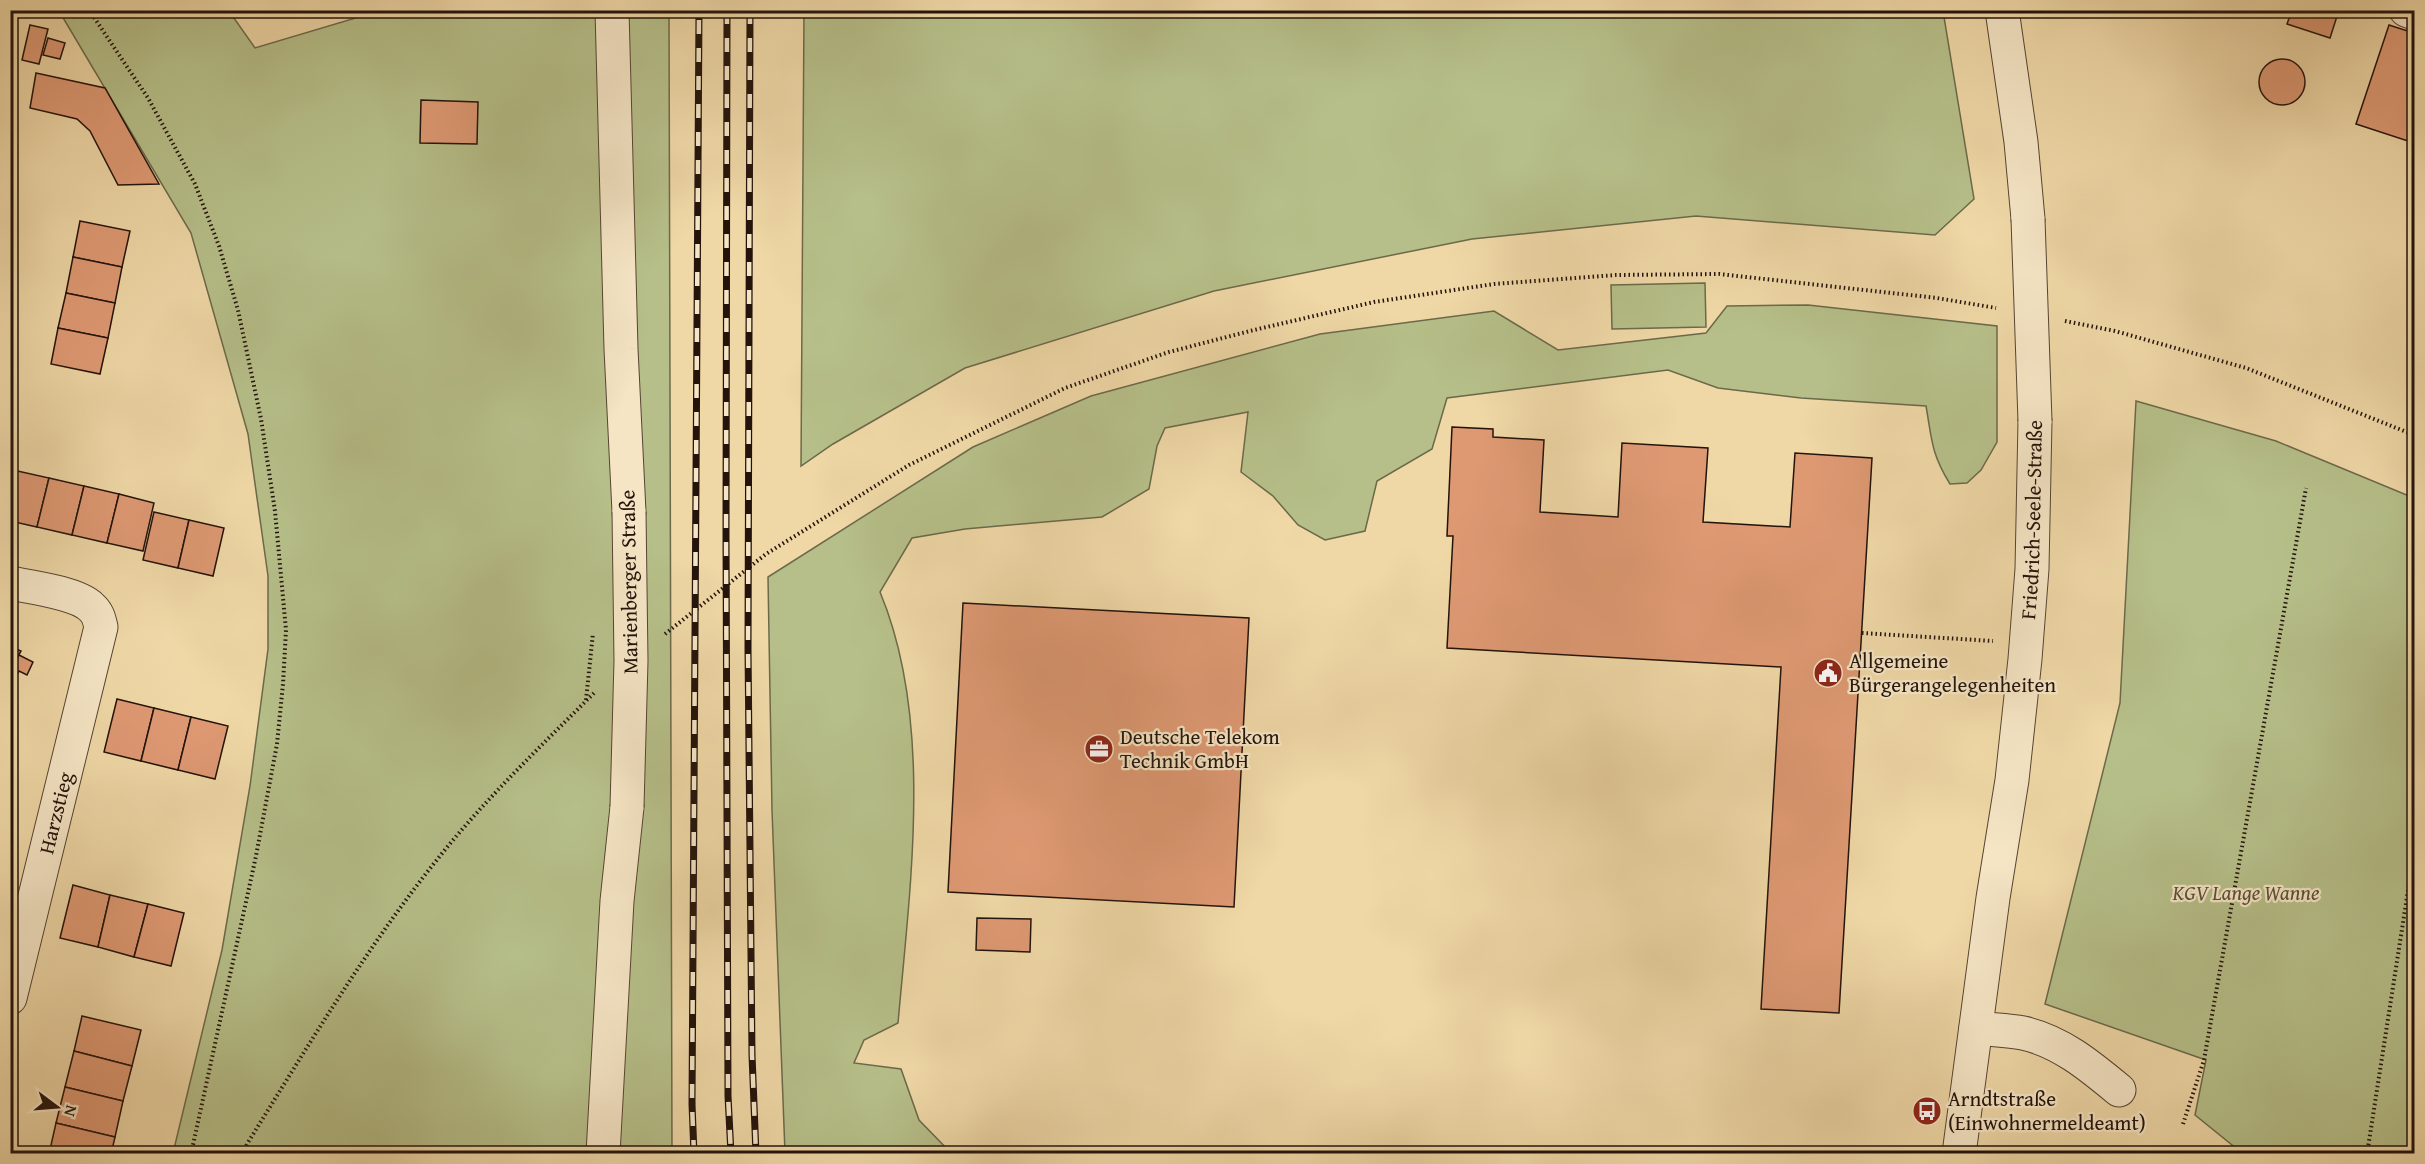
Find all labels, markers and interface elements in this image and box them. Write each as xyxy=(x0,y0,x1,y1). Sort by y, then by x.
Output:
street label: Friedrich-Seele-Straße xyxy=(2012,419,2050,621)
street label: Marienberger Straße xyxy=(611,489,646,675)
place label: Allgemeine Bürgerangelegenheiten xyxy=(1849,645,2056,700)
public building icon: Allgemeine Bürgerangelegenheiten xyxy=(1812,657,1844,689)
place label: Deutsche Telekom Technik GmbH xyxy=(1120,721,1280,776)
office icon: Deutsche Telekom Technik GmbH xyxy=(1083,733,1115,765)
street label: Harzstieg xyxy=(30,768,81,857)
park label: KGV Lange Wanne xyxy=(2172,877,2319,908)
north arrow xyxy=(27,1077,87,1137)
place label: Arndtstraße (Einwohnermeldeamt) xyxy=(1948,1083,2146,1138)
bus stop icon: Arndtstraße (Einwohnermeldeamt) xyxy=(1911,1095,1943,1127)
text: N xyxy=(58,1103,84,1120)

